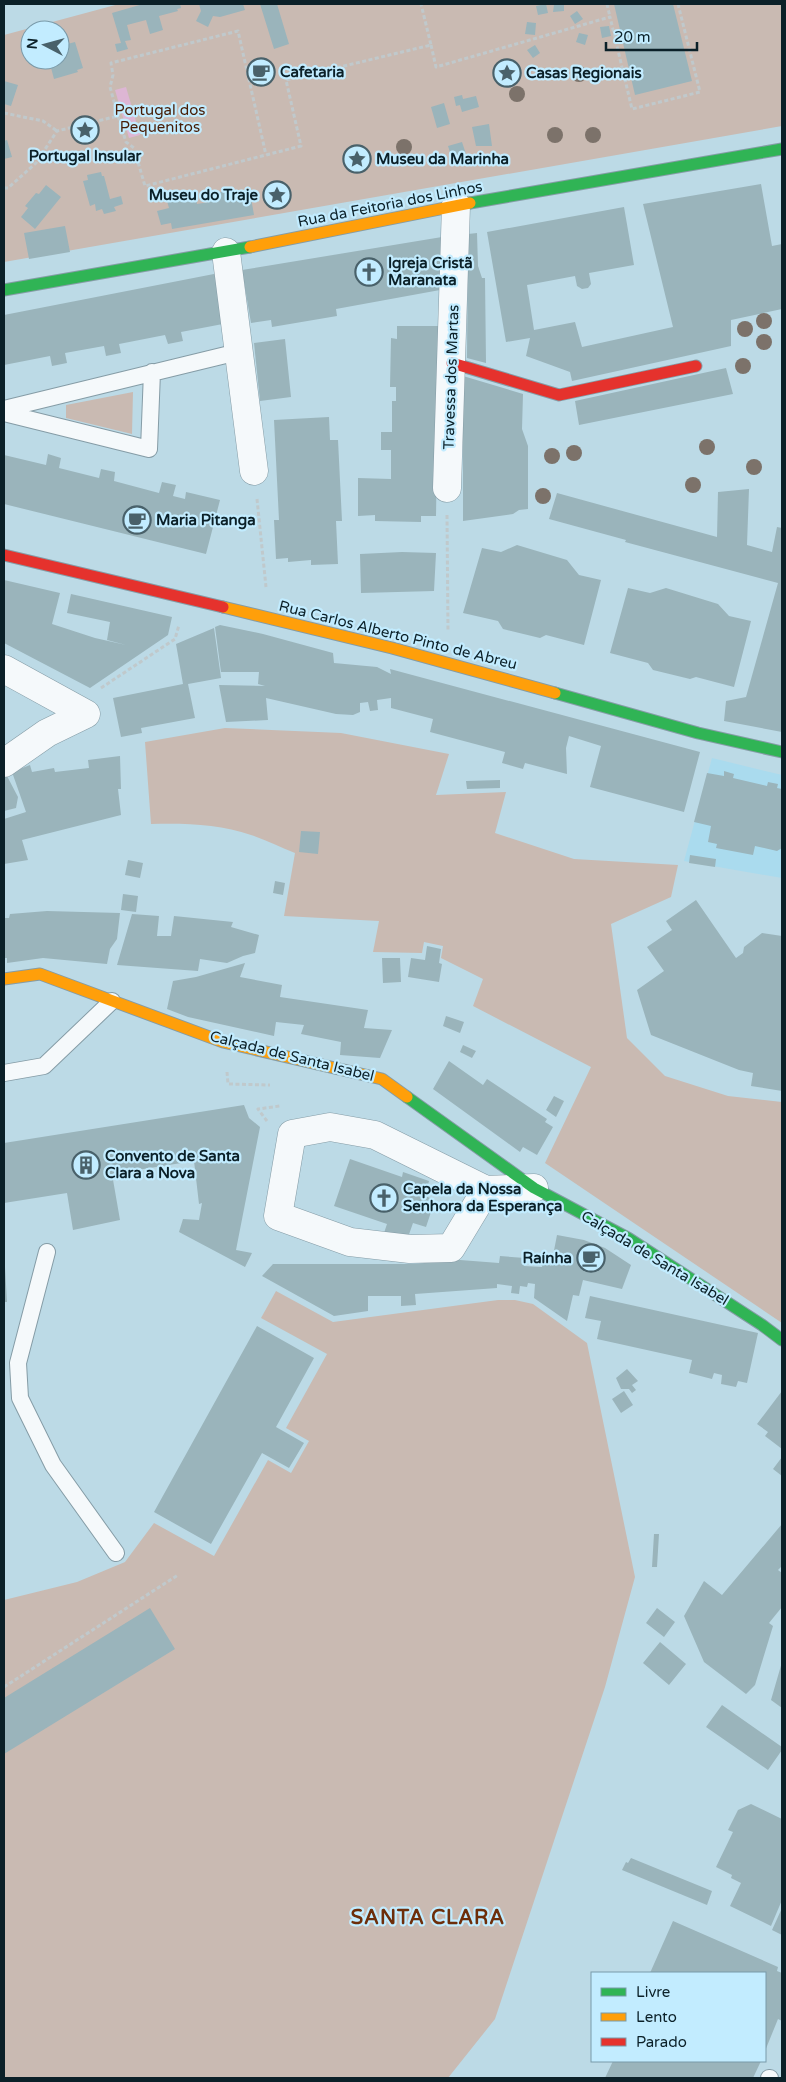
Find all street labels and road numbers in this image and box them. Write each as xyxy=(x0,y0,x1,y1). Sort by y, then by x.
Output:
street label: Rua da Feitoria dos Linhos xyxy=(296,177,484,231)
street label: Travessa dos Martas xyxy=(439,304,463,450)
street label: Rua Carlos Alberto Pinto de Abreu xyxy=(277,597,519,673)
street label: Calçada de Santa Isabel xyxy=(208,1027,376,1085)
street label: Calçada de Santa Isabel xyxy=(578,1207,732,1309)

